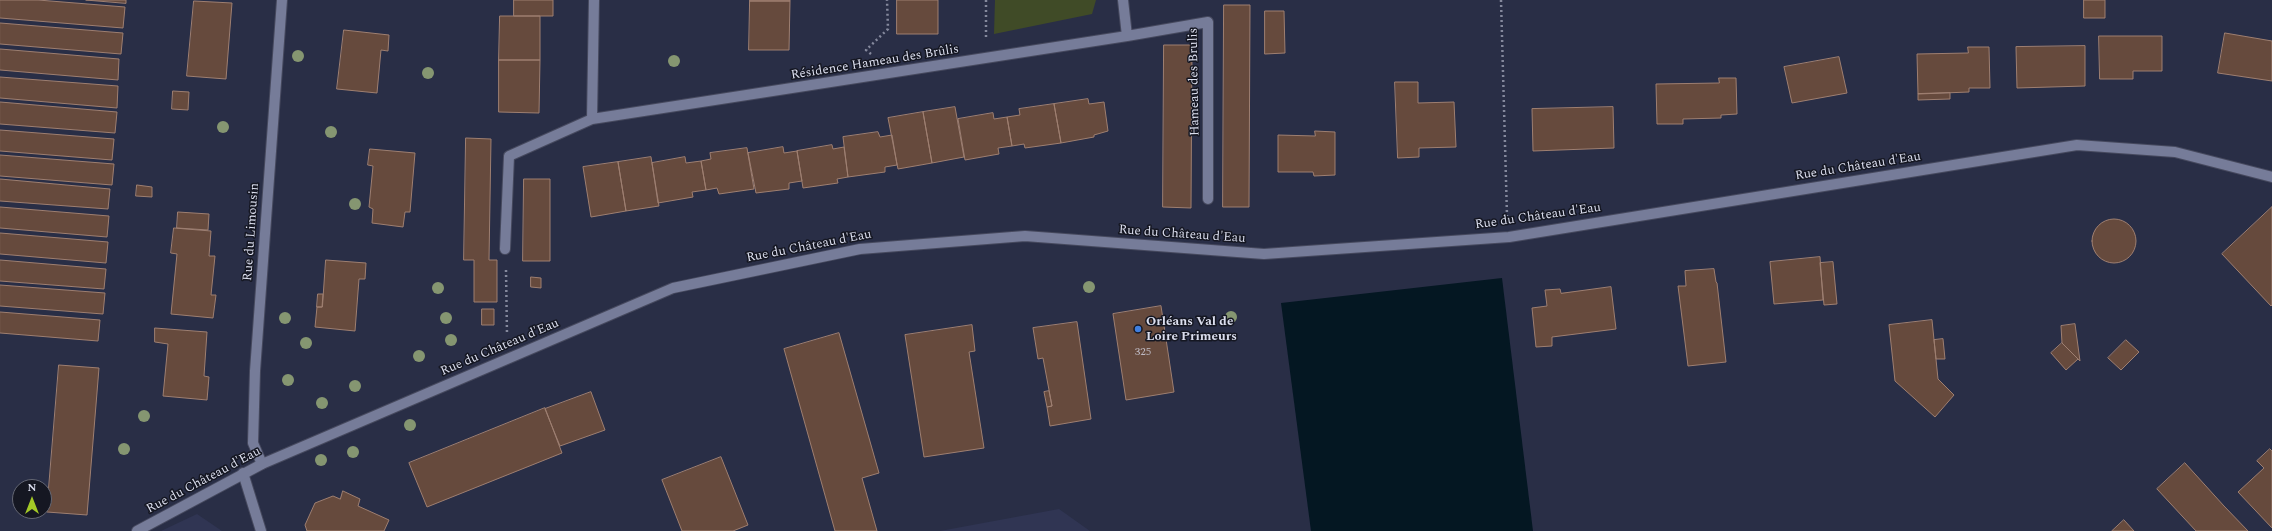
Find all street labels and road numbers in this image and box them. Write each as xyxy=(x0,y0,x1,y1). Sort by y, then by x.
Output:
street label: Hameau des Brulis xyxy=(1186,28,1204,136)
street label: Résidence Hameau des Brûlis xyxy=(790,42,960,84)
street label: Rue du Château d'Eau xyxy=(1794,149,1922,185)
street label: Rue du Limousin xyxy=(241,182,263,282)
street label: Rue du Château d'Eau xyxy=(1474,200,1602,234)
street label: Rue du Château d'Eau xyxy=(1118,223,1246,247)
street label: Rue du Château d'Eau xyxy=(745,227,873,267)
street label: Rue du Château d'Eau xyxy=(438,316,562,380)
street label: Rue du Château d'Eau xyxy=(144,444,264,518)

